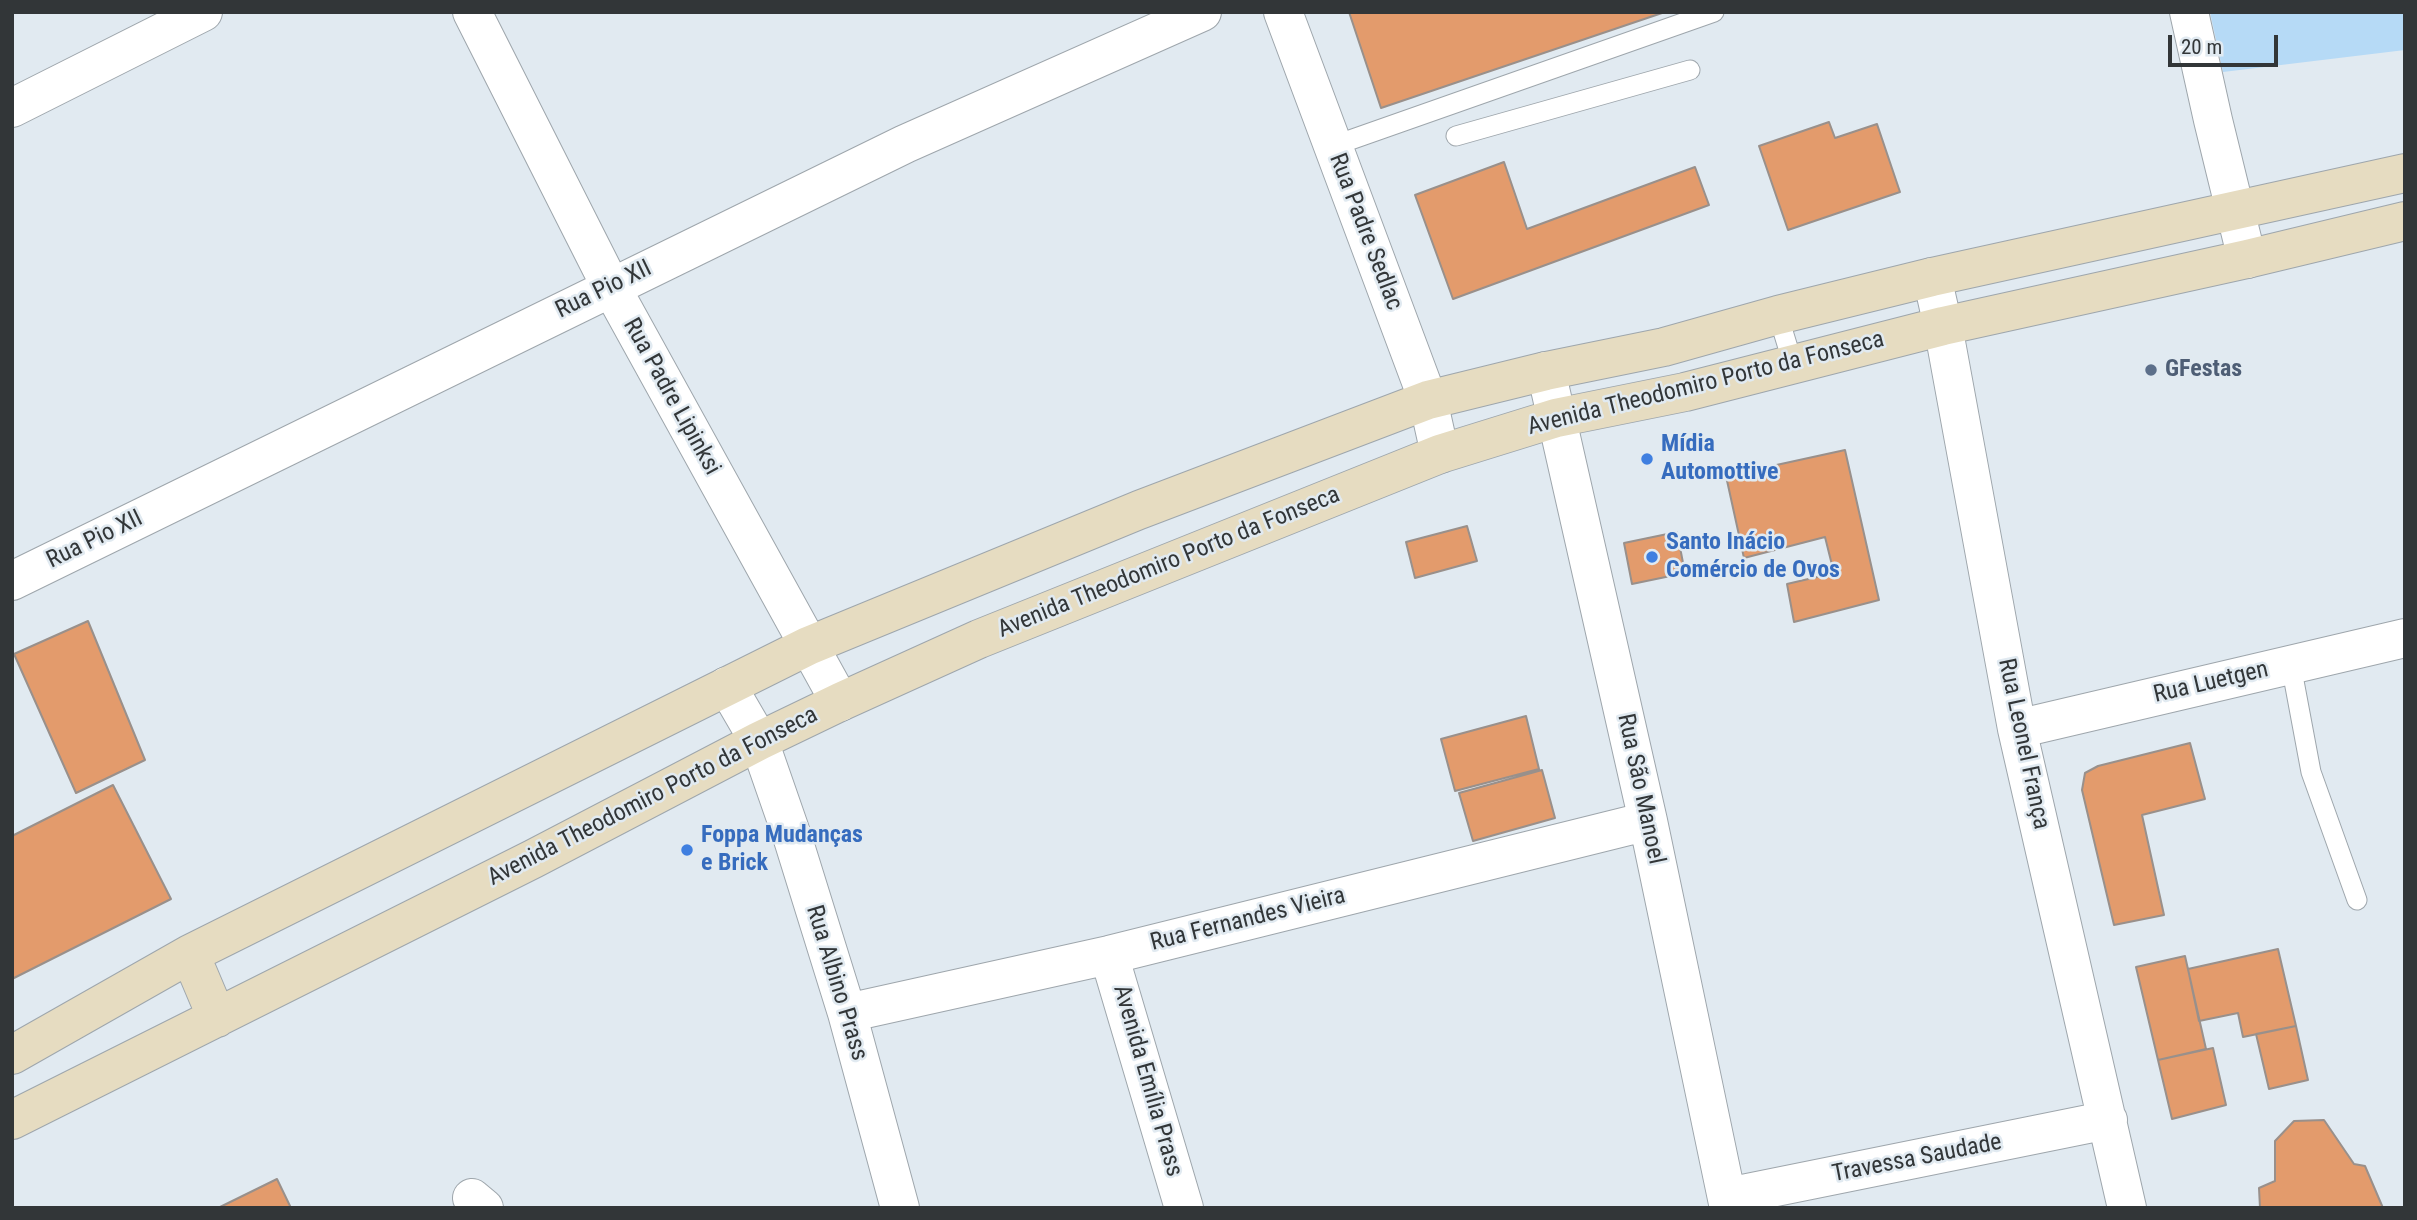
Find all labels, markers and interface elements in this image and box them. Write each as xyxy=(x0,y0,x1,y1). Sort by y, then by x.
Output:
scale bar xyxy=(2172,21,2282,65)
text: 20 m xyxy=(2181,35,2222,59)
street label: Rua Padre Sedlac xyxy=(1322,150,1408,314)
street label: Rua Pio XII xyxy=(551,254,657,326)
street label: Rua Padre Lipinksi xyxy=(616,314,726,480)
street label: Avenida Theodomiro Porto da Fonseca xyxy=(1525,326,1887,442)
place label: GFestas xyxy=(2165,356,2242,384)
marker: GFestas xyxy=(2143,362,2159,378)
place label: Mídia Automottive xyxy=(1661,431,1779,487)
marker: Mídia Automottive xyxy=(1639,451,1655,467)
street label: Avenida Theodomiro Porto da Fonseca xyxy=(994,481,1344,645)
street label: Rua Pio XII xyxy=(42,504,148,576)
place label: Santo Inácio Comércio de Ovos xyxy=(1666,529,1840,585)
marker: Santo Inácio Comércio de Ovos xyxy=(1644,549,1660,565)
street label: Rua Leonel França xyxy=(1991,656,2055,832)
street label: Rua Luetgen xyxy=(2151,656,2271,710)
street label: Avenida Theodomiro Porto da Fonseca xyxy=(483,701,823,893)
street label: Rua São Manoel xyxy=(1610,711,1670,867)
place label: Foppa Mudanças e Brick xyxy=(701,822,863,878)
marker: Foppa Mudanças e Brick xyxy=(679,842,695,858)
street label: Rua Fernandes Vieira xyxy=(1148,882,1348,958)
street label: Rua Albino Prass xyxy=(799,902,873,1064)
street label: Avenida Emília Prass xyxy=(1106,982,1188,1180)
street label: Travessa Saudade xyxy=(1830,1128,2004,1190)

